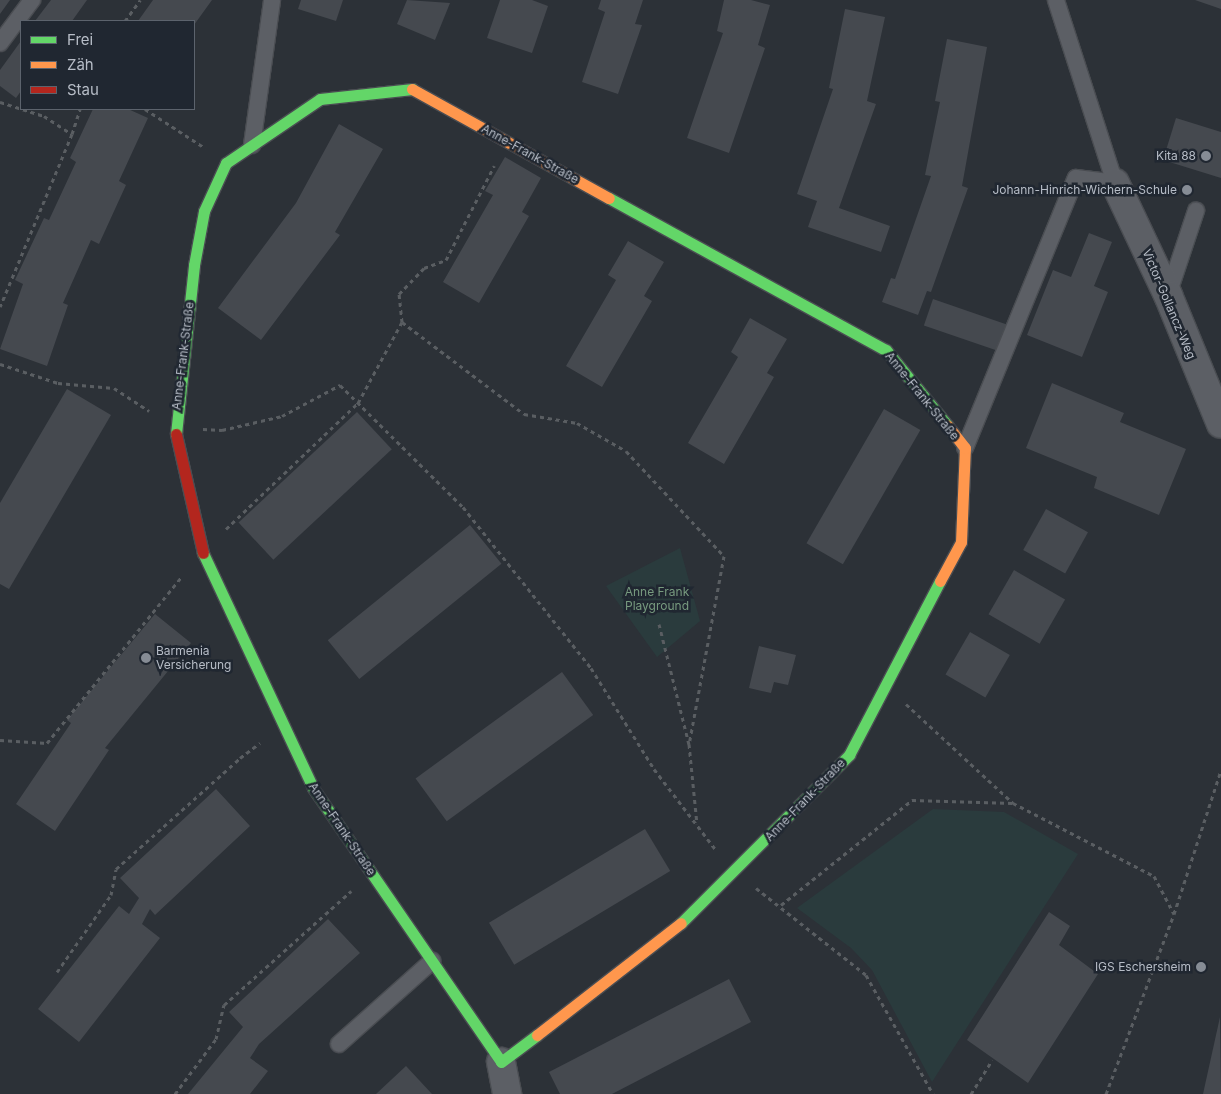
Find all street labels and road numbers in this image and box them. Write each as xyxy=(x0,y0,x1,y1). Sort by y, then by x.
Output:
street label: Anne-Frank-Straße xyxy=(479,121,581,187)
street label: Victor-Gollancz-Weg xyxy=(1139,247,1199,361)
street label: Anne-Frank-Straße xyxy=(169,301,197,411)
street label: Anne-Frank-Straße xyxy=(882,349,962,443)
street label: Anne-Frank-Straße xyxy=(762,756,848,844)
street label: Anne-Frank-Straße xyxy=(306,780,378,878)

